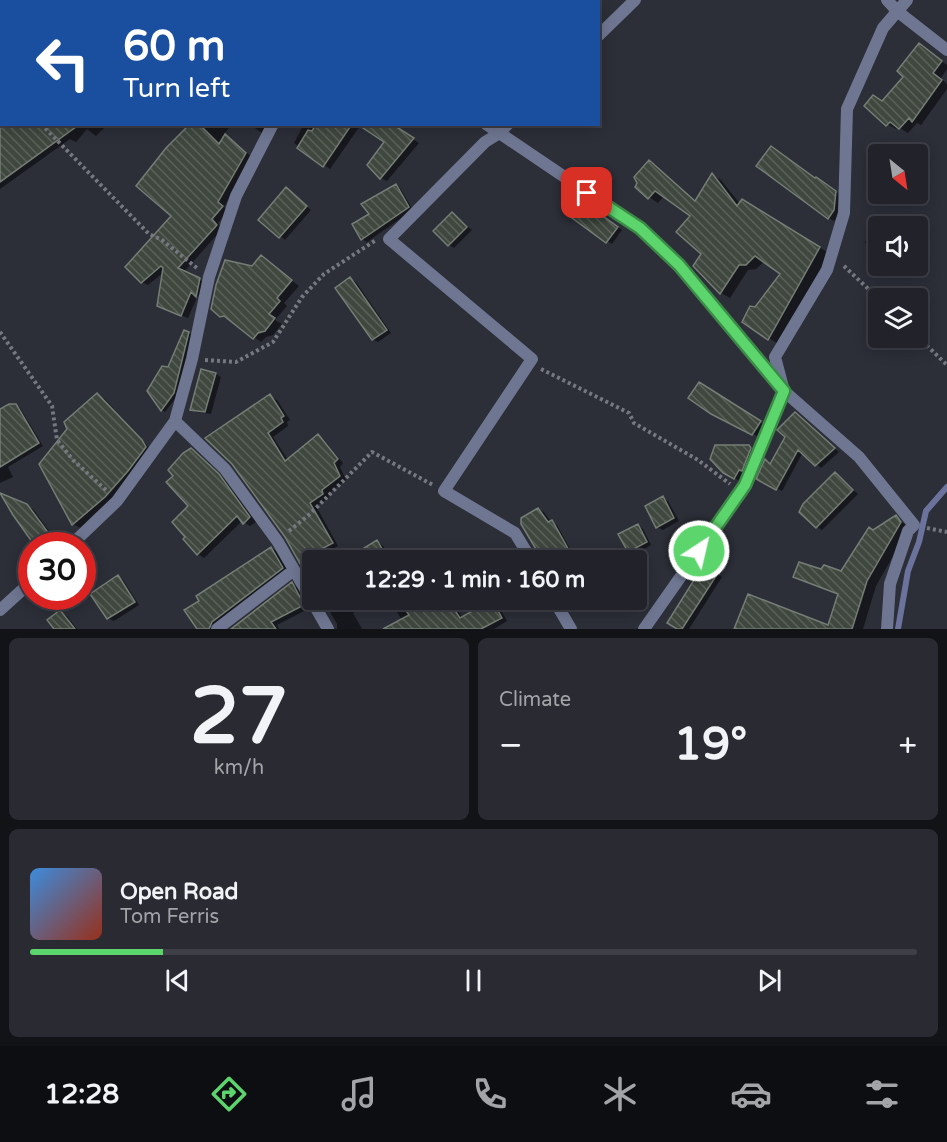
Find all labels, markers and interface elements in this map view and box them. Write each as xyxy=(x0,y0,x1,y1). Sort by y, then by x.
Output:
text: 60 m xyxy=(123,21,225,72)
icon: left xyxy=(24,24,102,102)
text: Turn left xyxy=(123,72,230,105)
north arrow xyxy=(868,144,928,204)
map controls xyxy=(868,144,928,348)
pin xyxy=(561,167,612,218)
icon: arrive xyxy=(570,176,603,209)
button: sound xyxy=(868,216,928,276)
button: layers xyxy=(868,288,928,348)
position arrow xyxy=(667,519,731,583)
speed limit sign: 30 xyxy=(18,532,96,610)
text: 12:29 · 1 min · 160 m xyxy=(364,567,585,593)
text: 27 xyxy=(190,670,288,764)
text: Climate xyxy=(499,688,571,712)
text: 19° xyxy=(674,718,747,772)
text: − xyxy=(499,726,523,765)
text: + xyxy=(898,726,917,765)
text: km/h xyxy=(214,756,264,780)
text: Open Road xyxy=(120,879,238,905)
text: Tom Ferris xyxy=(120,905,219,929)
icon: previous xyxy=(161,964,194,997)
icon: pause xyxy=(457,964,490,997)
icon: next xyxy=(753,964,786,997)
icon: directions xyxy=(208,1073,250,1115)
icon: music xyxy=(338,1073,380,1115)
icon: phone xyxy=(469,1073,511,1115)
icon: climate xyxy=(599,1073,641,1115)
icon: car xyxy=(730,1073,772,1115)
icon: filters xyxy=(861,1073,903,1115)
text: 12:28 xyxy=(44,1078,119,1111)

